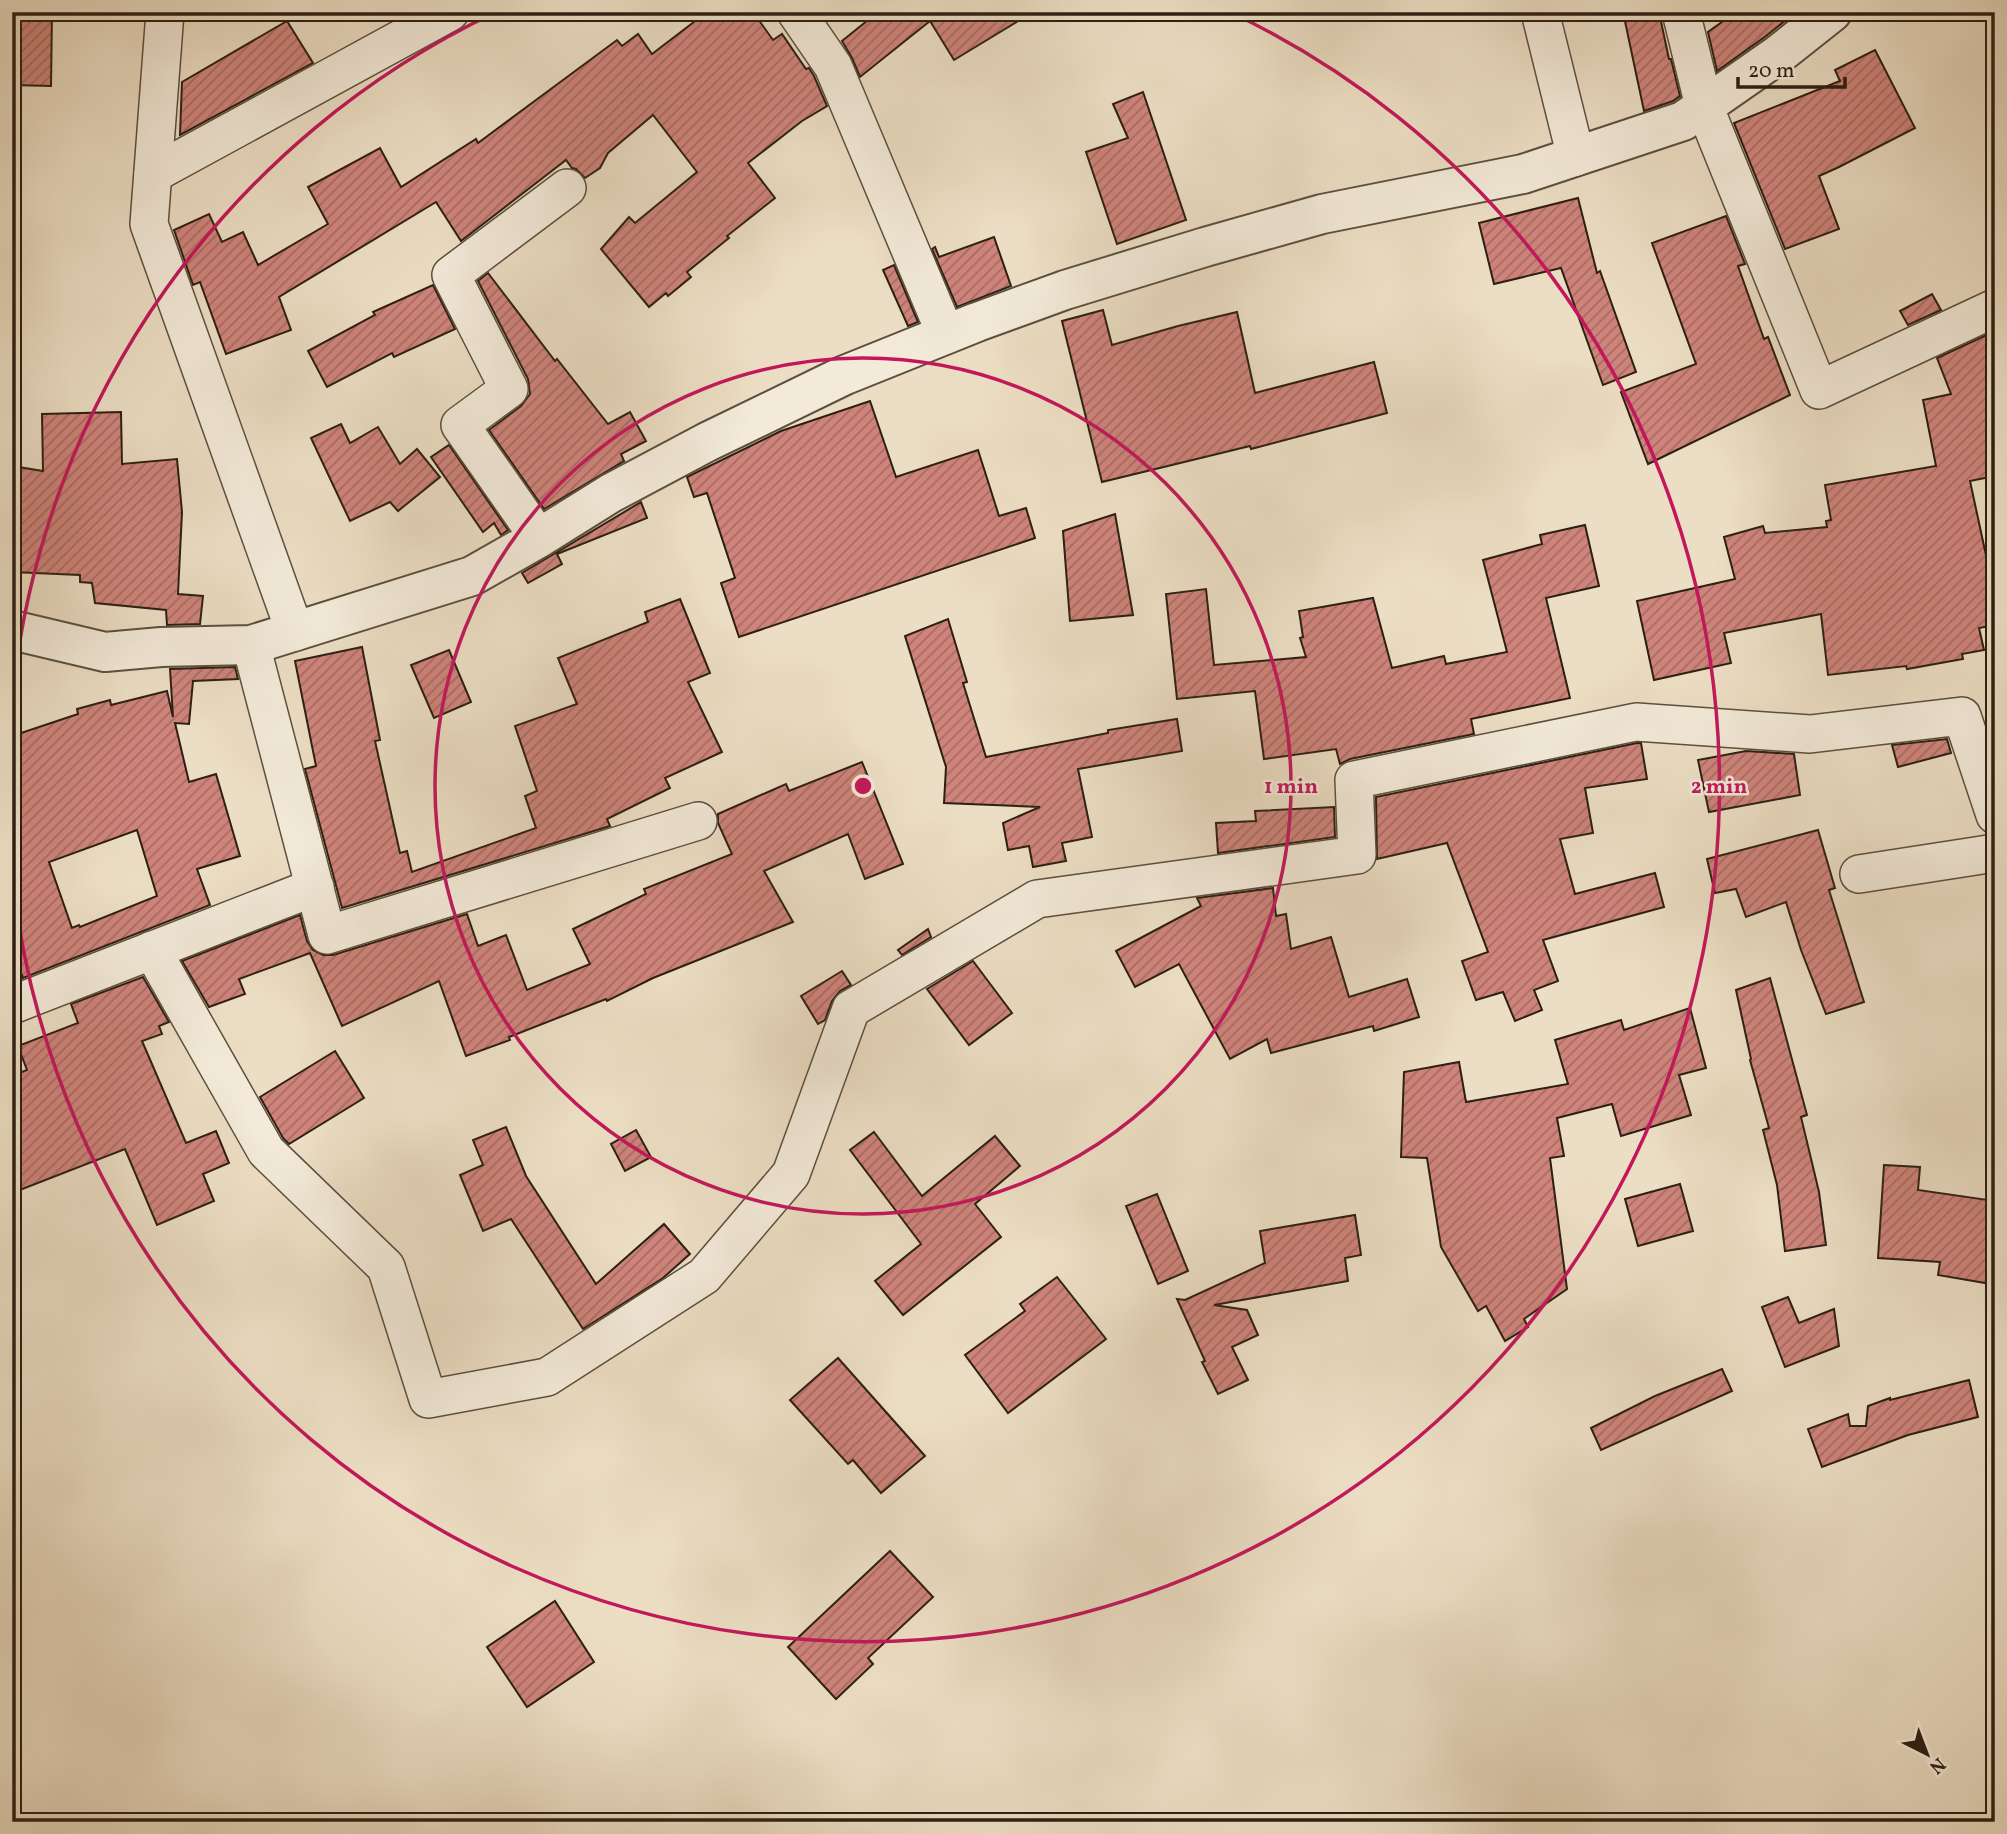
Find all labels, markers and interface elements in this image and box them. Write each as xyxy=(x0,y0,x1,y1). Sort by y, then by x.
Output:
scale bar xyxy=(1738,46,1844,90)
text: 20 m xyxy=(1748,57,1794,86)
text: 1 min xyxy=(1264,773,1318,802)
text: 2 min xyxy=(1691,773,1747,802)
centre of rings xyxy=(851,774,875,798)
north arrow xyxy=(1892,1718,1962,1788)
text: N xyxy=(1923,1751,1951,1780)

